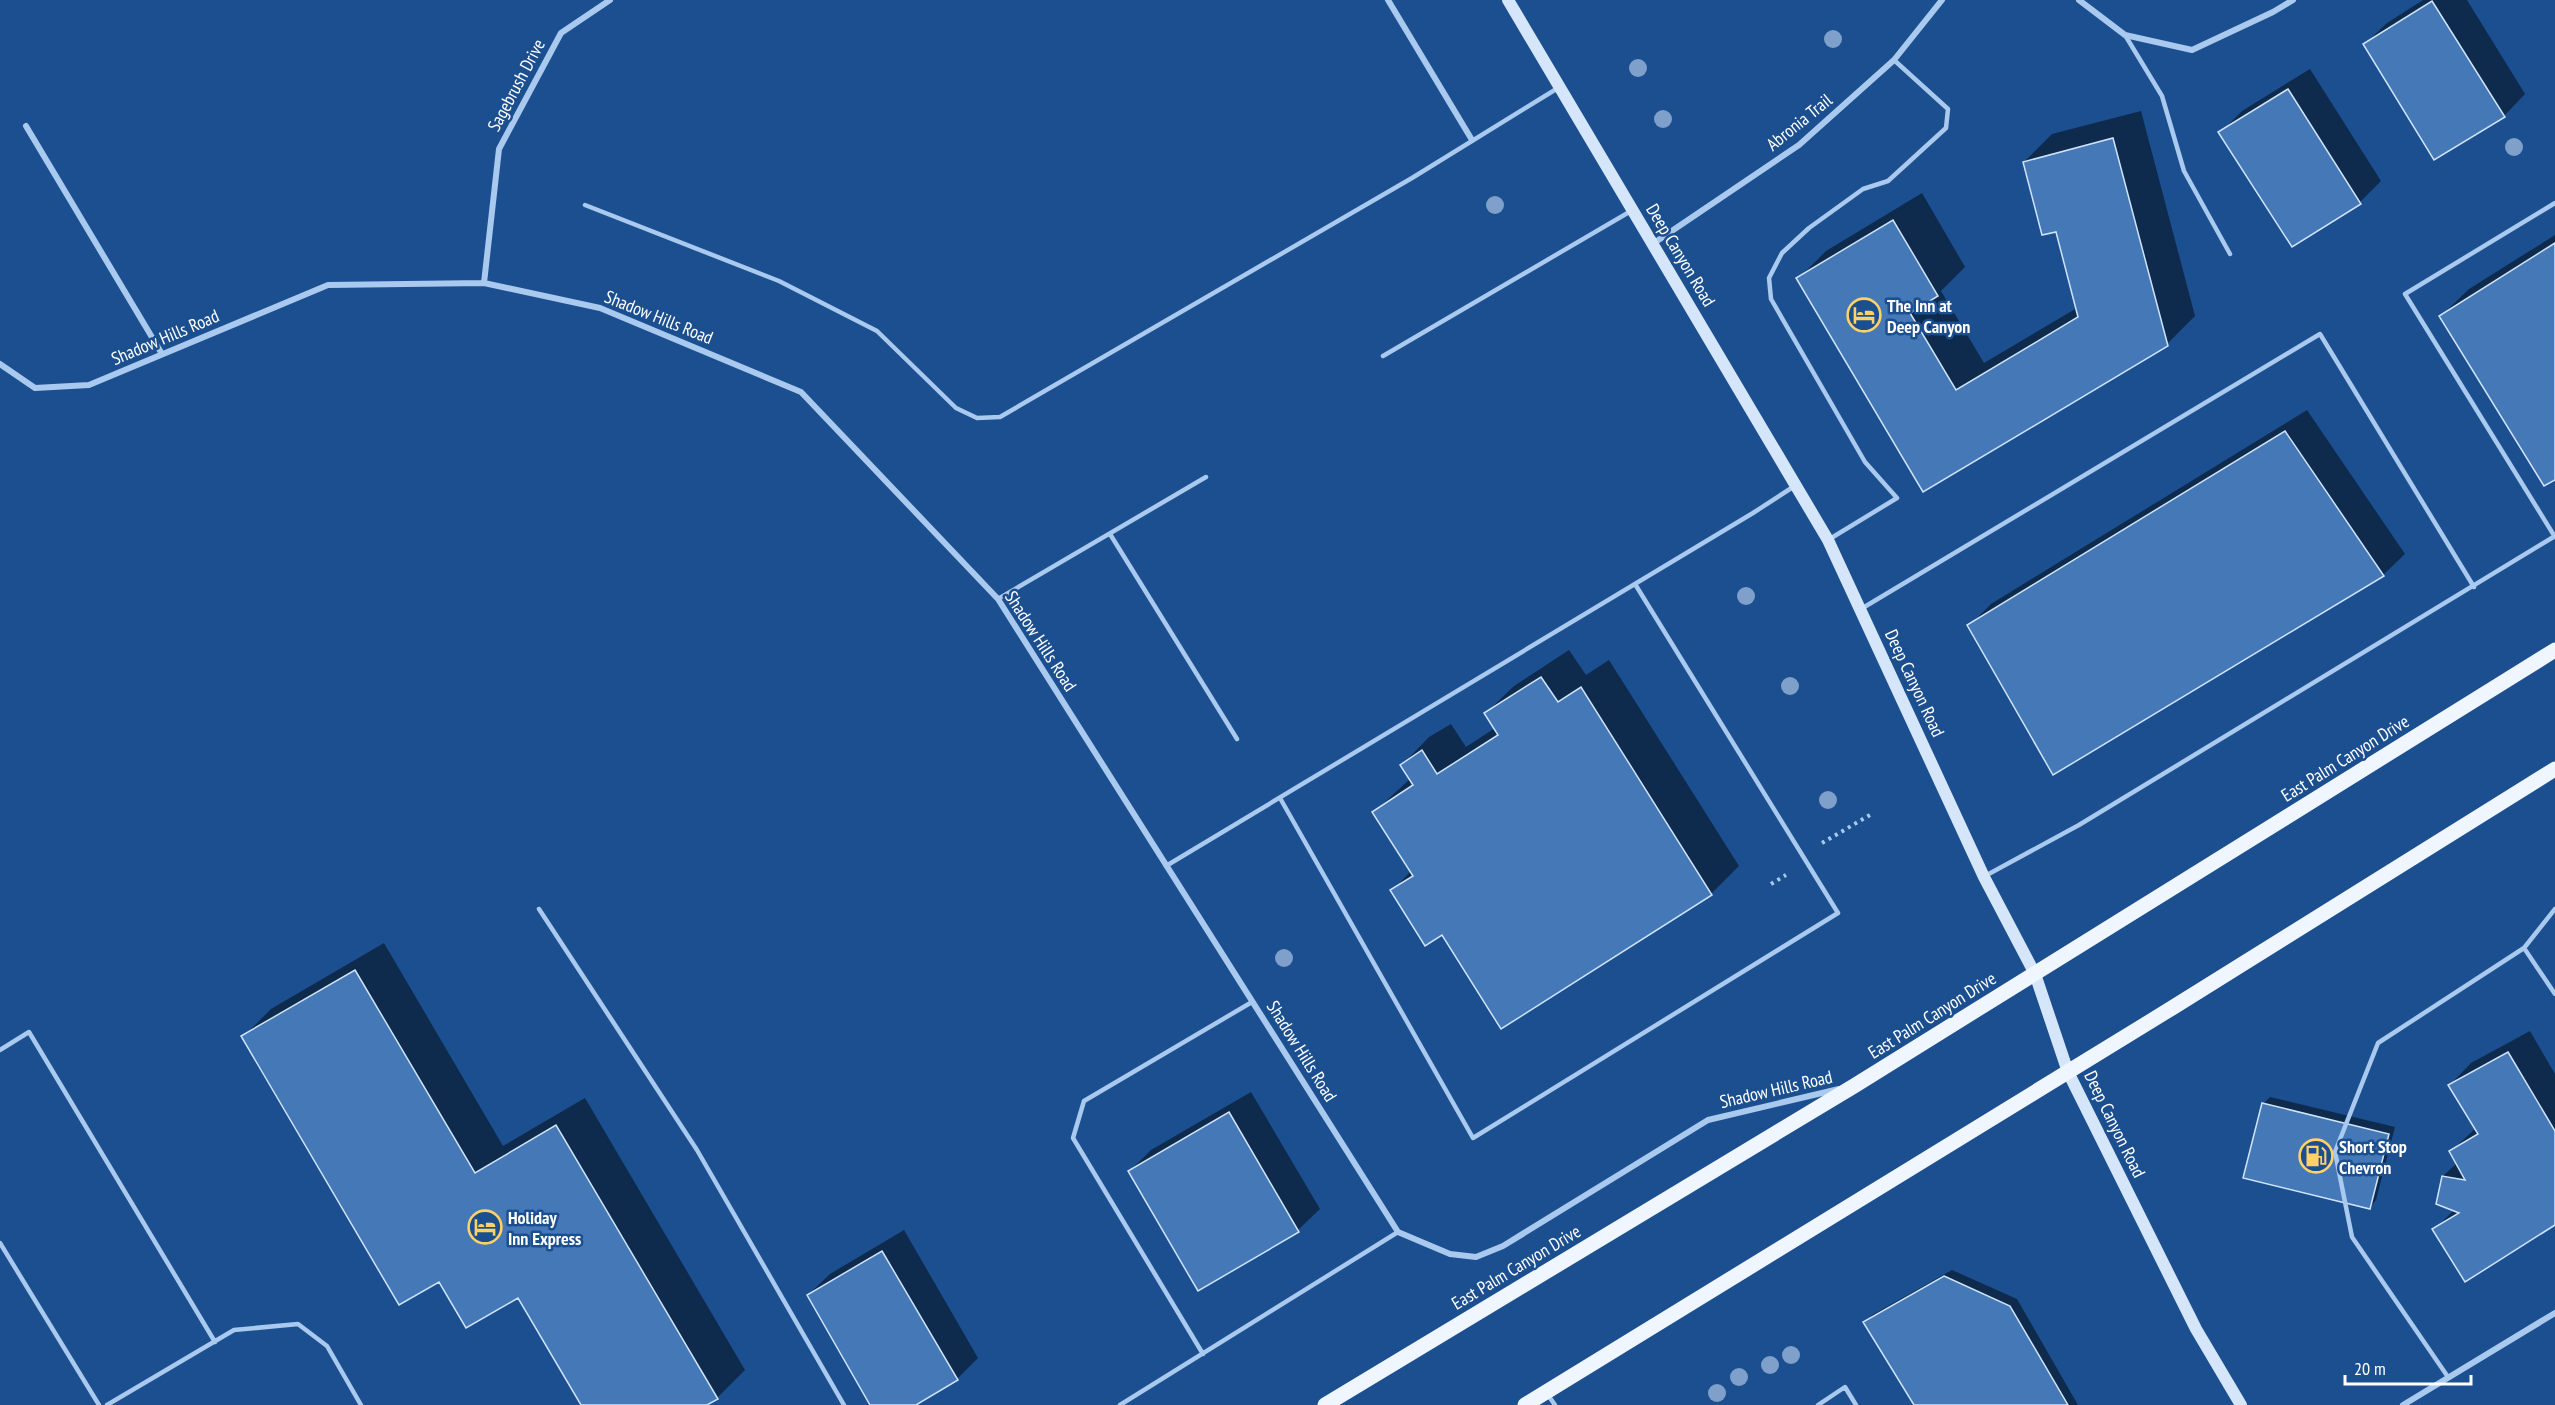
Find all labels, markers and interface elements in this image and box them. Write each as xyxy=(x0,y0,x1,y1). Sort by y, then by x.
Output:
street label: Sagebrush Drive xyxy=(482,35,550,135)
street label: Abronia Trail xyxy=(1761,88,1837,156)
street label: Deep Canyon Road xyxy=(1641,199,1721,311)
street label: Shadow Hills Road xyxy=(601,285,717,349)
place label: The Inn at Deep Canyon xyxy=(1887,294,1970,338)
hotel icon: The Inn at Deep Canyon xyxy=(1846,297,1882,333)
street label: Shadow Hills Road xyxy=(108,304,222,370)
street label: Shadow Hills Road xyxy=(1000,587,1082,695)
street label: Deep Canyon Road xyxy=(1880,626,1950,740)
street label: East Palm Canyon Drive xyxy=(2277,709,2413,807)
street label: East Palm Canyon Drive xyxy=(1864,966,2000,1064)
street label: Shadow Hills Road xyxy=(1262,996,1342,1106)
street label: Shadow Hills Road xyxy=(1717,1065,1835,1113)
street label: Deep Canyon Road xyxy=(2079,1067,2151,1181)
place label: Short Stop Chevron xyxy=(2339,1135,2407,1179)
fuel station icon: Short Stop Chevron xyxy=(2298,1138,2334,1174)
place label: Holiday Inn Express xyxy=(508,1206,581,1250)
hotel icon: Holiday Inn Express xyxy=(467,1209,503,1245)
street label: East Palm Canyon Drive xyxy=(1447,1219,1585,1315)
scale bar xyxy=(2345,1348,2471,1386)
text: 20 m xyxy=(2354,1357,2386,1380)

